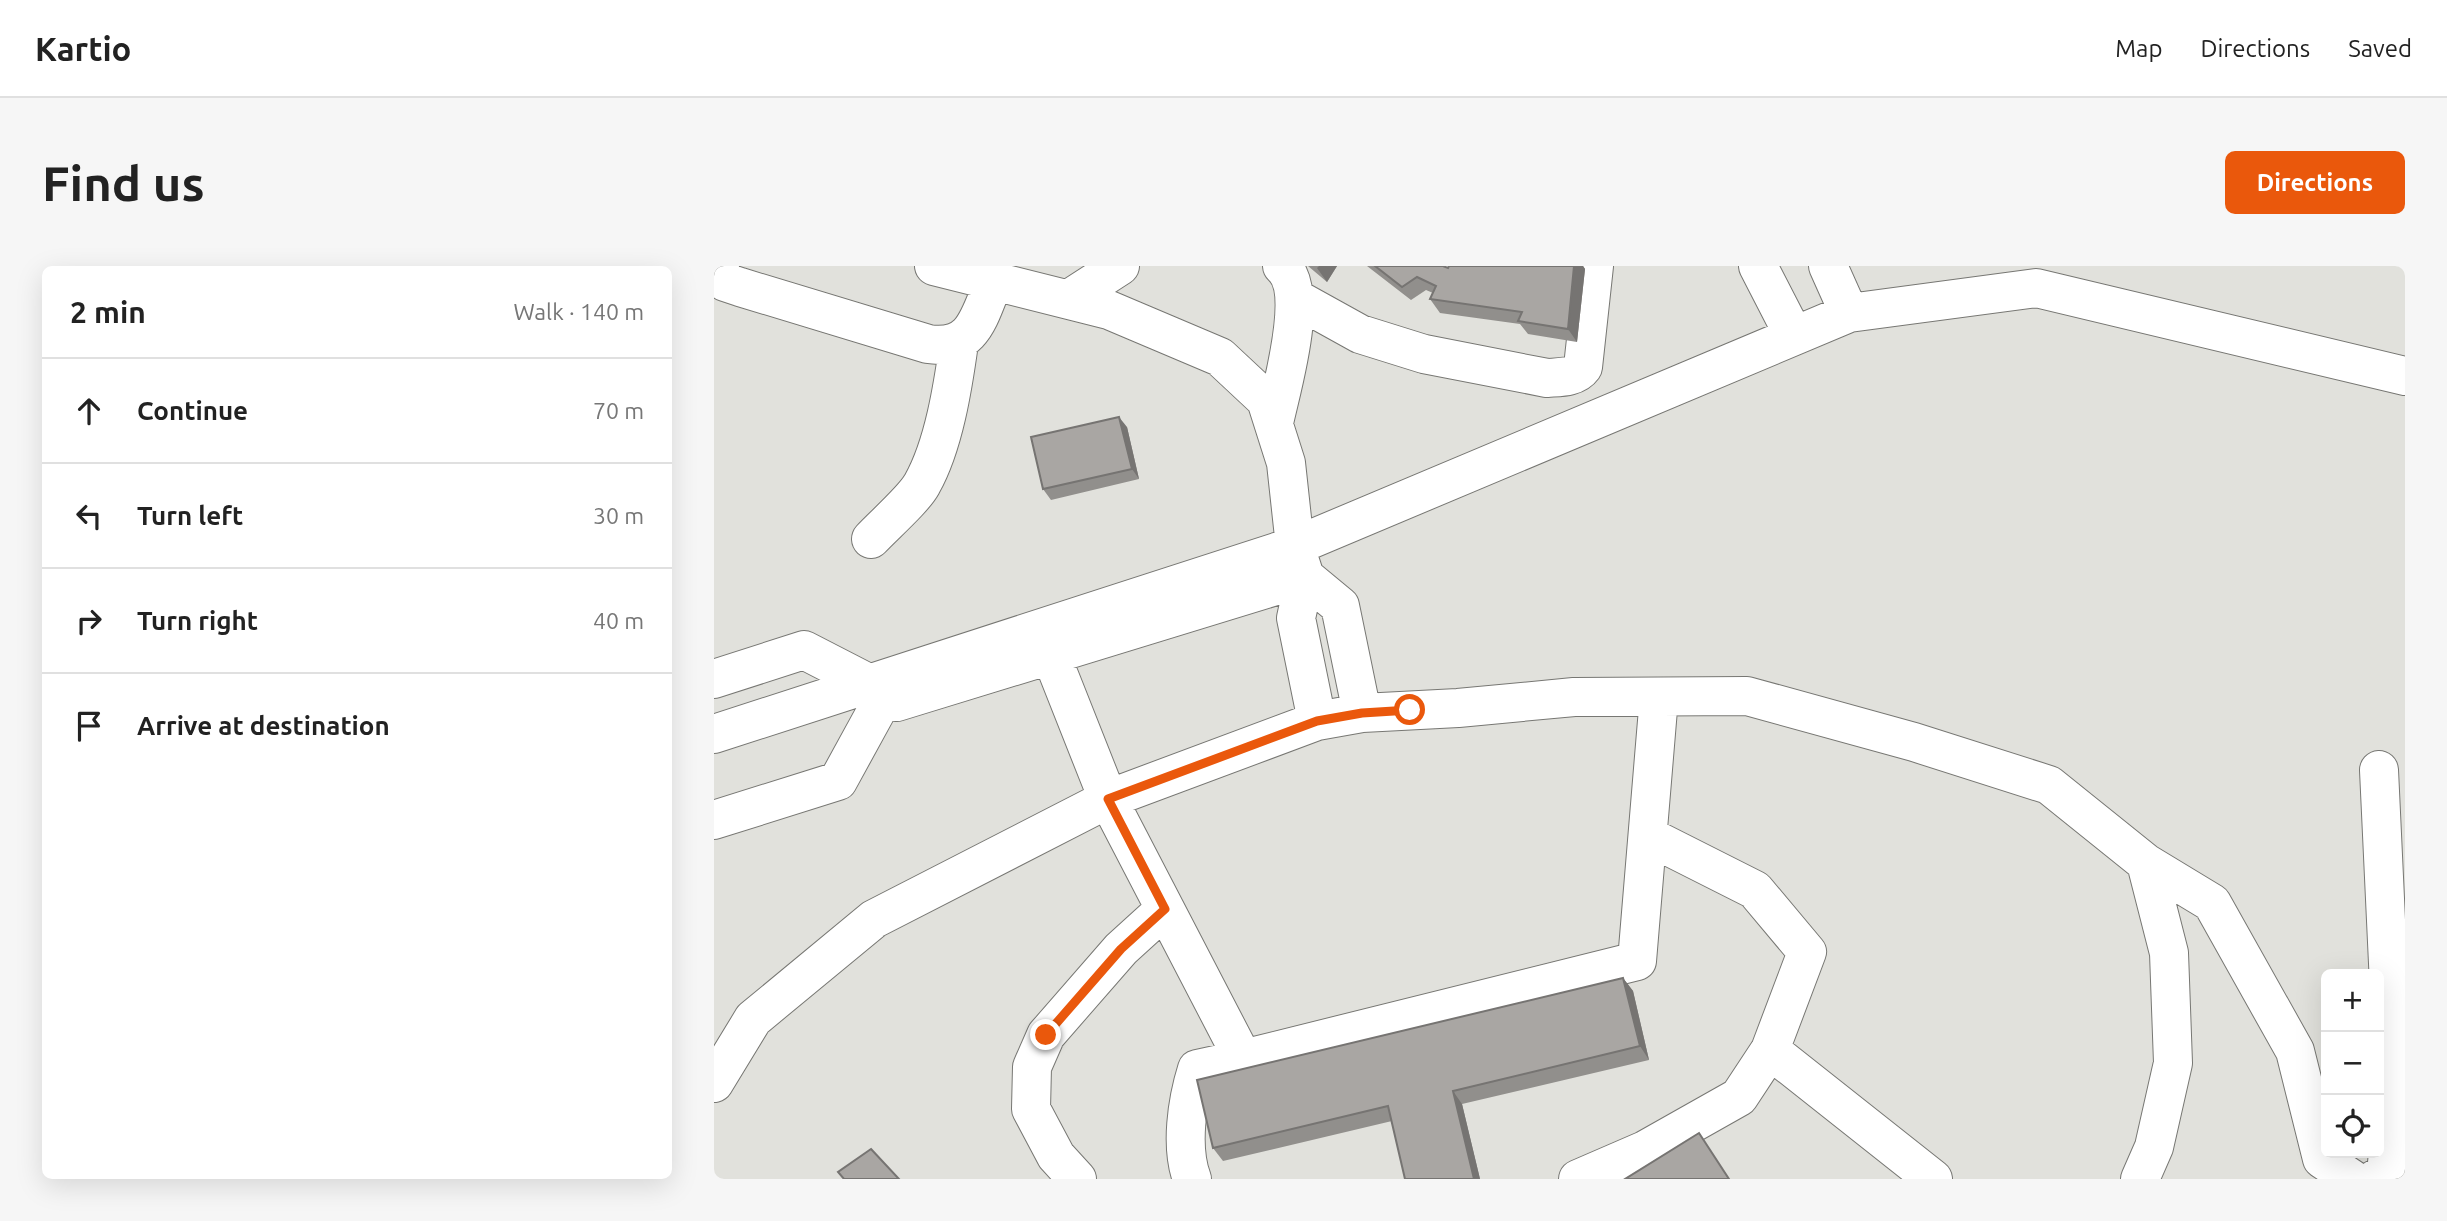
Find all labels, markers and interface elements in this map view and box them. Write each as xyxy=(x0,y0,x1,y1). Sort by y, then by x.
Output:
text: Kartio xyxy=(35,30,131,67)
text: Map xyxy=(2115,35,2162,62)
text: Directions xyxy=(2200,35,2310,62)
text: Saved xyxy=(2348,35,2412,62)
button: Directions xyxy=(2225,151,2405,214)
text: Find us xyxy=(42,155,205,210)
text: 2 min xyxy=(70,295,146,329)
text: Walk · 140 m xyxy=(513,299,644,324)
icon: ahead xyxy=(70,392,108,430)
text: Continue xyxy=(137,396,248,425)
text: 70 m xyxy=(593,398,644,423)
icon: left xyxy=(70,497,108,535)
text: Turn left xyxy=(137,501,243,530)
text: 30 m xyxy=(593,503,644,528)
icon: right xyxy=(70,602,108,640)
text: Turn right xyxy=(137,606,258,635)
text: 40 m xyxy=(593,608,644,633)
route start xyxy=(1394,694,1425,725)
icon: arrive xyxy=(70,707,108,745)
text: Arrive at destination xyxy=(137,711,390,740)
map controls xyxy=(2321,969,2384,1158)
button: + xyxy=(2321,969,2384,1032)
route end xyxy=(1030,1019,1061,1050)
button: − xyxy=(2321,1032,2384,1095)
button: locate xyxy=(2321,1095,2384,1158)

